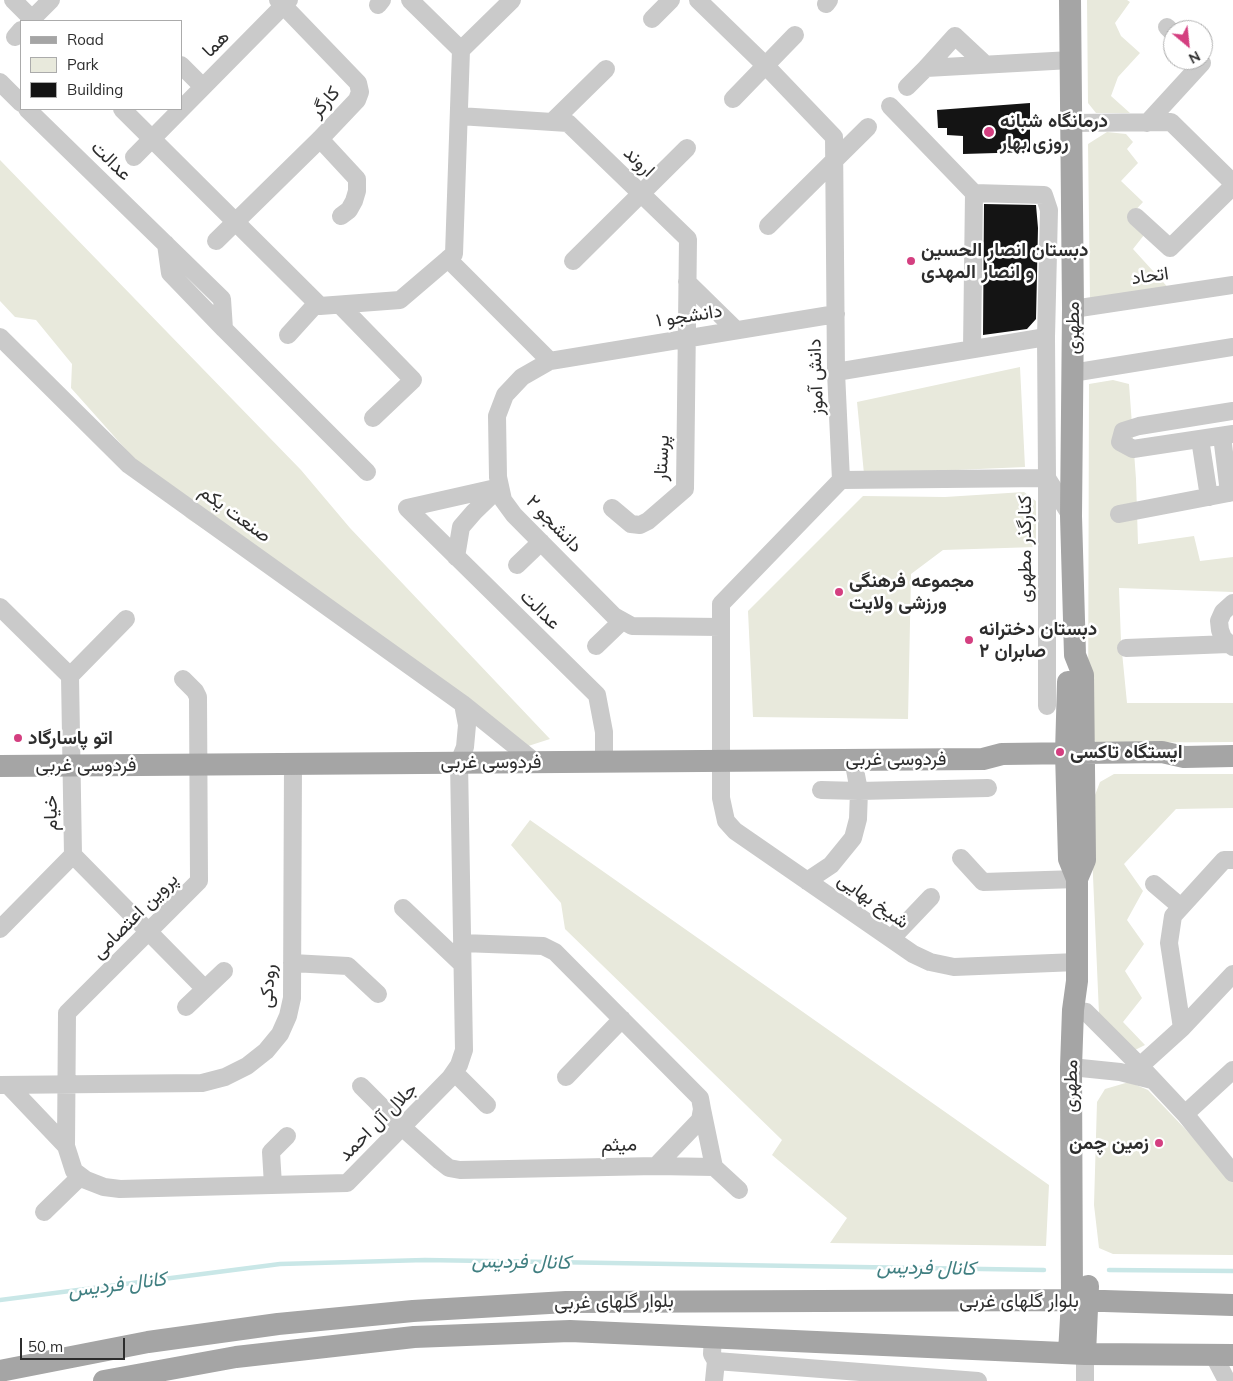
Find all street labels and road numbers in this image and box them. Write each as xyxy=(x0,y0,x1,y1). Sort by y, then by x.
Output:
street label: هما xyxy=(198,26,234,62)
street label: کارگر xyxy=(305,82,345,122)
street label: عدالت xyxy=(86,136,136,186)
street label: اروند xyxy=(619,142,659,182)
street label: اتحاد xyxy=(1130,262,1170,290)
street label: دانشجو ۱ xyxy=(654,300,724,332)
street label: مطهری xyxy=(1062,301,1084,355)
street label: دانش آموز xyxy=(803,338,829,416)
street label: پرستار xyxy=(649,434,675,482)
street label: صنعت یکم xyxy=(195,480,275,548)
street label: دانشجو ۲ xyxy=(521,490,587,558)
street label: کنارگذر مطهری xyxy=(1014,495,1036,603)
street label: عدالت xyxy=(515,585,565,635)
street label: فردوسی غربی xyxy=(846,748,946,770)
street label: فردوسی غربی xyxy=(441,751,541,773)
street label: فردوسی غربی xyxy=(36,754,136,776)
street label: خیام xyxy=(39,795,63,831)
street label: پروین اعتصامی xyxy=(87,868,183,964)
street label: شیخ بهایی xyxy=(833,868,913,934)
street label: رودکی xyxy=(255,963,281,1009)
street label: مطهری xyxy=(1059,1059,1083,1113)
street label: جلال آل احمد xyxy=(334,1078,422,1166)
street label: میثم xyxy=(601,1133,637,1157)
street label: بلوار گلهای غربی xyxy=(554,1290,674,1314)
street label: بلوار گلهای غربی xyxy=(959,1290,1079,1312)

